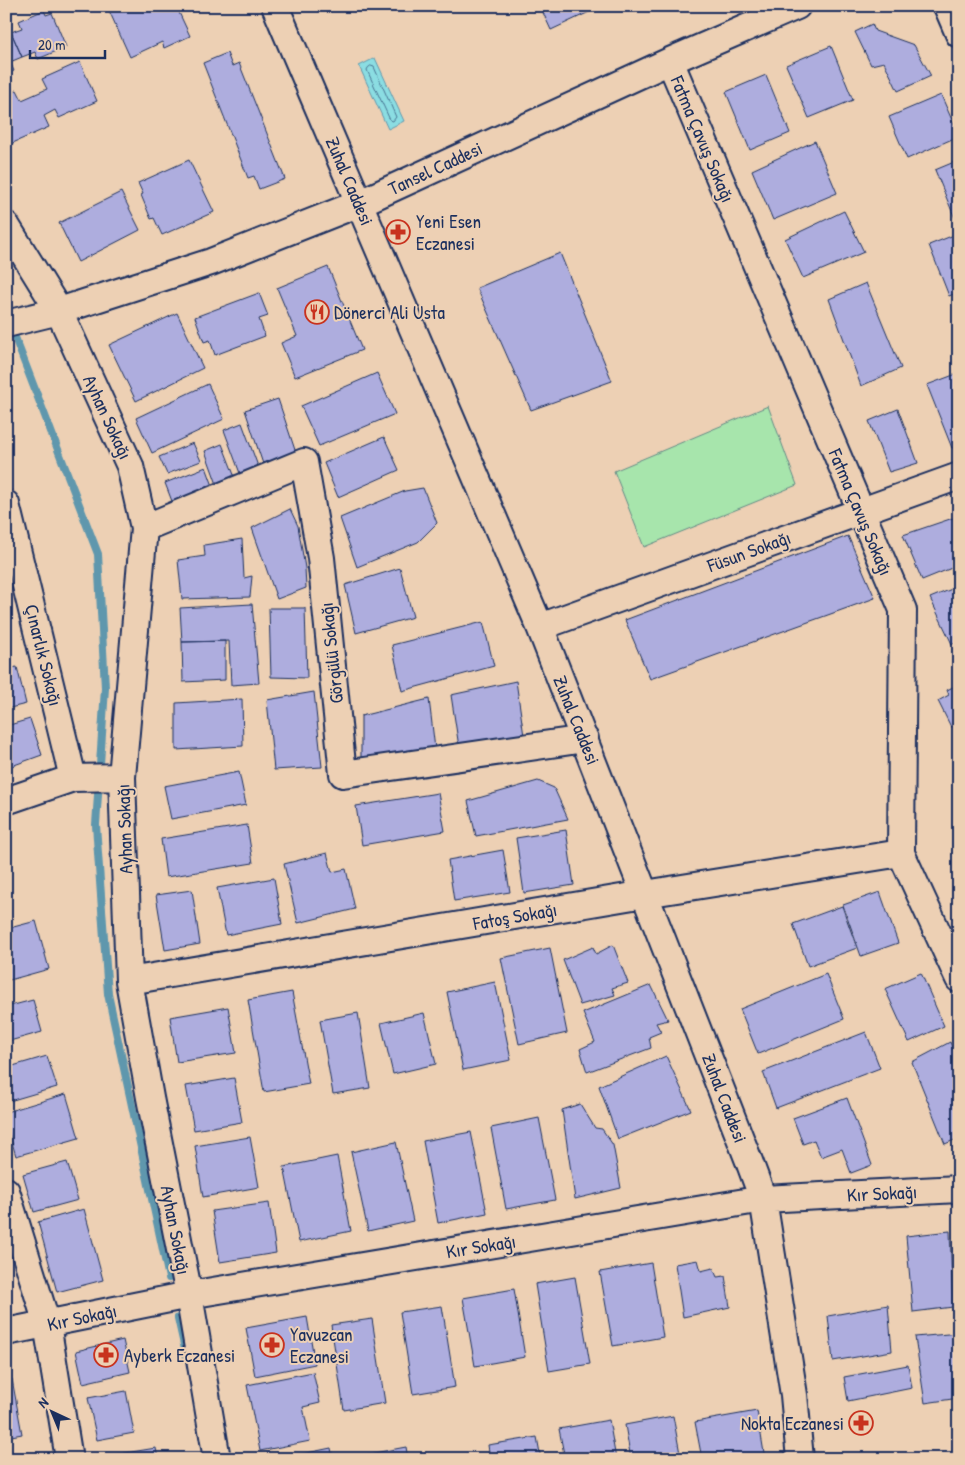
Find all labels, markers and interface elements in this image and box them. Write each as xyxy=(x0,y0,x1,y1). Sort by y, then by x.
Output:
scale bar xyxy=(30,28,105,60)
text: 20 m xyxy=(38,34,65,55)
street label: Fatma Çavuş Sokağı xyxy=(664,71,741,206)
street label: Zuhal Caddesi xyxy=(320,133,380,229)
street label: Tansel Caddesi xyxy=(384,135,486,201)
place label: Yeni Esen Eczanesi xyxy=(416,208,481,256)
pharmacy icon: Yeni Esen Eczanesi xyxy=(385,219,411,245)
restaurant icon: Dönerci Ali Usta xyxy=(304,299,330,325)
place label: Dönerci Ali Usta xyxy=(334,299,445,325)
street label: Ayhan Sokağı xyxy=(77,371,139,463)
street label: Fatma Çavuş Sokağı xyxy=(822,444,899,579)
street label: Füsun Sokağı xyxy=(703,524,794,578)
street label: Çınarlık Sokağı xyxy=(19,601,69,709)
street label: Görgülü Sokağı xyxy=(313,601,349,705)
street label: Zuhal Caddesi xyxy=(547,672,607,768)
street label: Ayhan Sokağı xyxy=(109,784,139,874)
street label: Fatoş Sokağı xyxy=(470,896,559,936)
street label: Zuhal Caddesi xyxy=(696,1050,754,1146)
street label: Kır Sokağı xyxy=(846,1178,918,1208)
street label: Ayhan Sokağı xyxy=(155,1183,197,1277)
street label: Kır Sokağı xyxy=(444,1228,518,1264)
street label: Kır Sokağı xyxy=(45,1297,119,1337)
place label: Yavuzcan Eczanesi xyxy=(290,1321,353,1369)
pharmacy icon: Yavuzcan Eczanesi xyxy=(259,1332,285,1358)
pharmacy icon: Ayberk Eczanesi xyxy=(93,1342,119,1368)
place label: Ayberk Eczanesi xyxy=(124,1342,235,1368)
north arrow xyxy=(28,1388,78,1438)
text: N xyxy=(33,1392,52,1412)
place label: Nokta Eczanesi xyxy=(741,1410,844,1436)
pharmacy icon: Nokta Eczanesi xyxy=(848,1410,874,1436)

